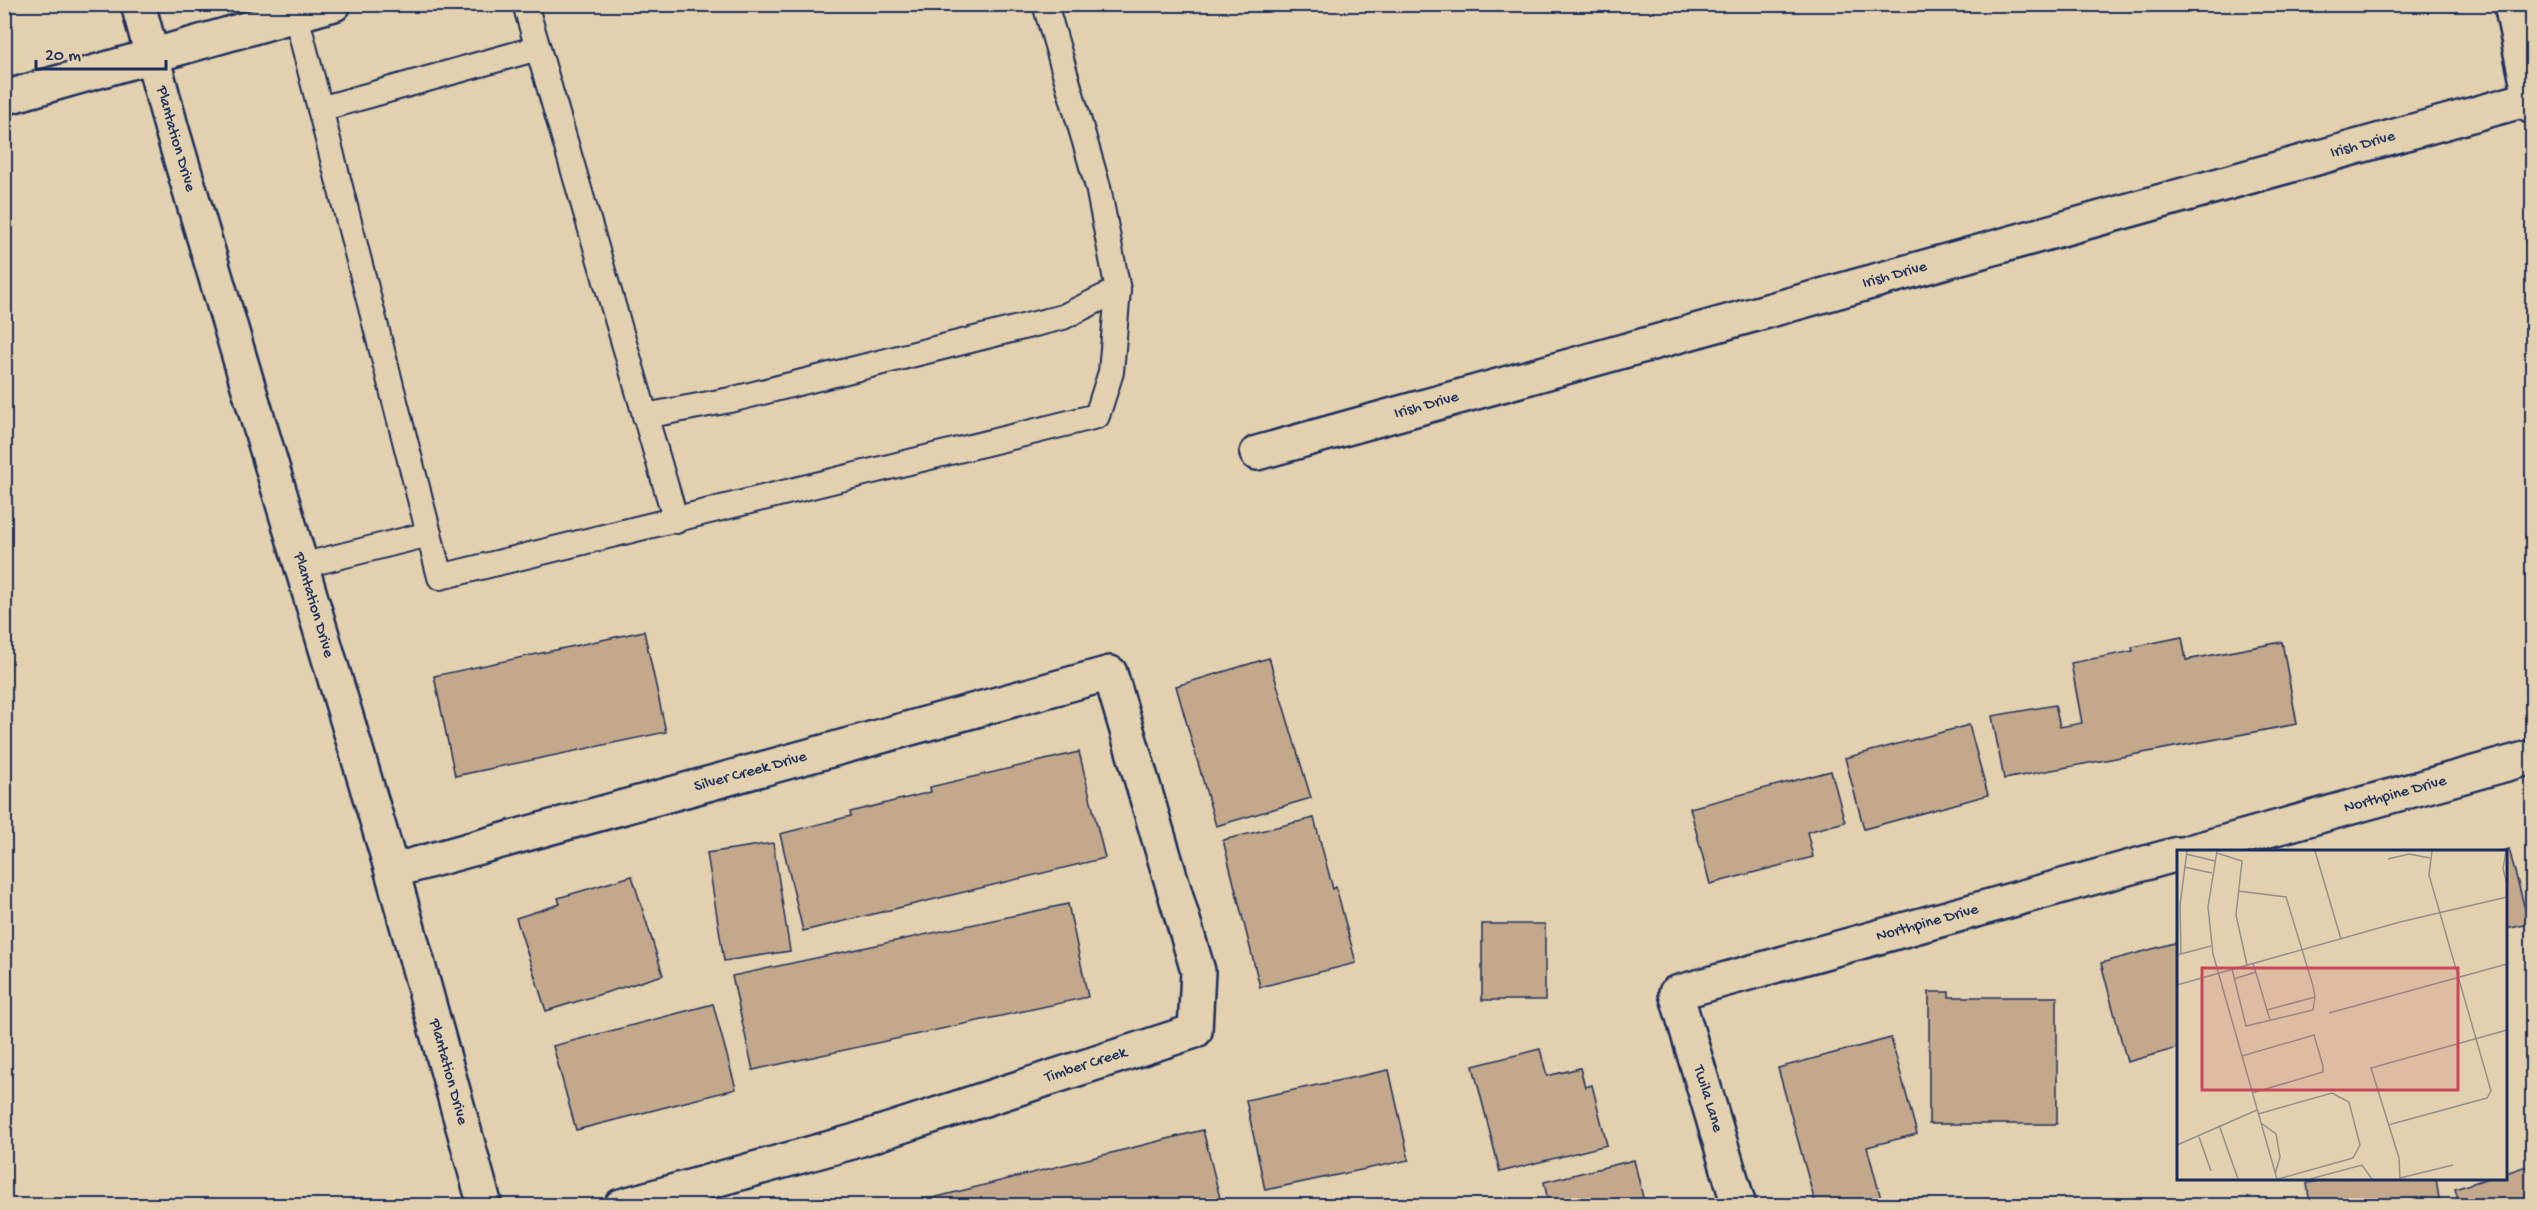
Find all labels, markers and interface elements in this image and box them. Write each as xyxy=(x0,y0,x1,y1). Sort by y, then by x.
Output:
scale bar xyxy=(36,33,166,71)
text: 20 m xyxy=(45,46,81,67)
street label: Plantation Drive xyxy=(151,83,200,195)
street label: Irish Drive xyxy=(2329,127,2398,163)
street label: Irish Drive xyxy=(1860,257,1930,293)
street label: Irish Drive xyxy=(1392,388,1462,424)
street label: Plantation Drive xyxy=(288,549,338,661)
street label: Silver Creek Drive xyxy=(692,747,810,797)
street label: Northpine Drive xyxy=(2342,771,2449,818)
inset map xyxy=(2177,850,2507,1180)
street label: Northpine Drive xyxy=(1874,900,1981,947)
street label: Plantation Drive xyxy=(424,1016,472,1128)
street label: Timber Creek xyxy=(1042,1043,1131,1088)
street label: Twila Lane xyxy=(1688,1062,1726,1135)

